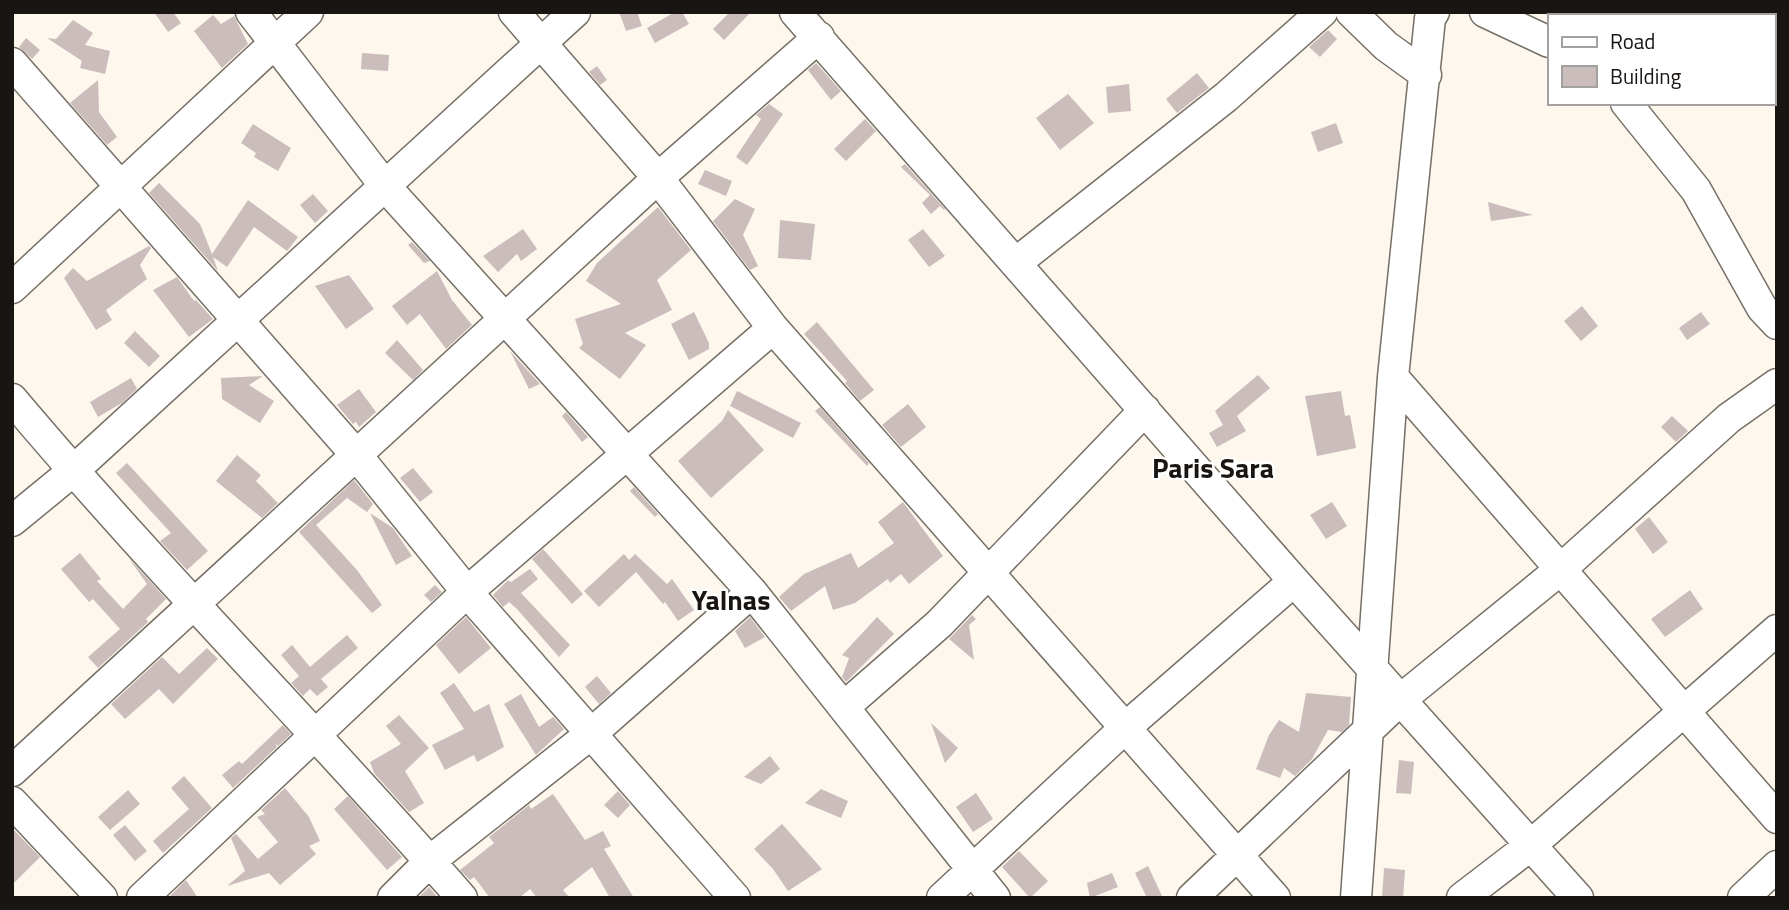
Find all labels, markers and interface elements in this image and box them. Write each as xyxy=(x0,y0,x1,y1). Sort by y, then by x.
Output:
legend xyxy=(1548,14,1775,105)
text: Road xyxy=(1610,25,1655,57)
text: Building xyxy=(1610,60,1682,92)
district label: Paris Sara xyxy=(1152,446,1274,489)
district label: Yalnas xyxy=(692,578,770,621)

